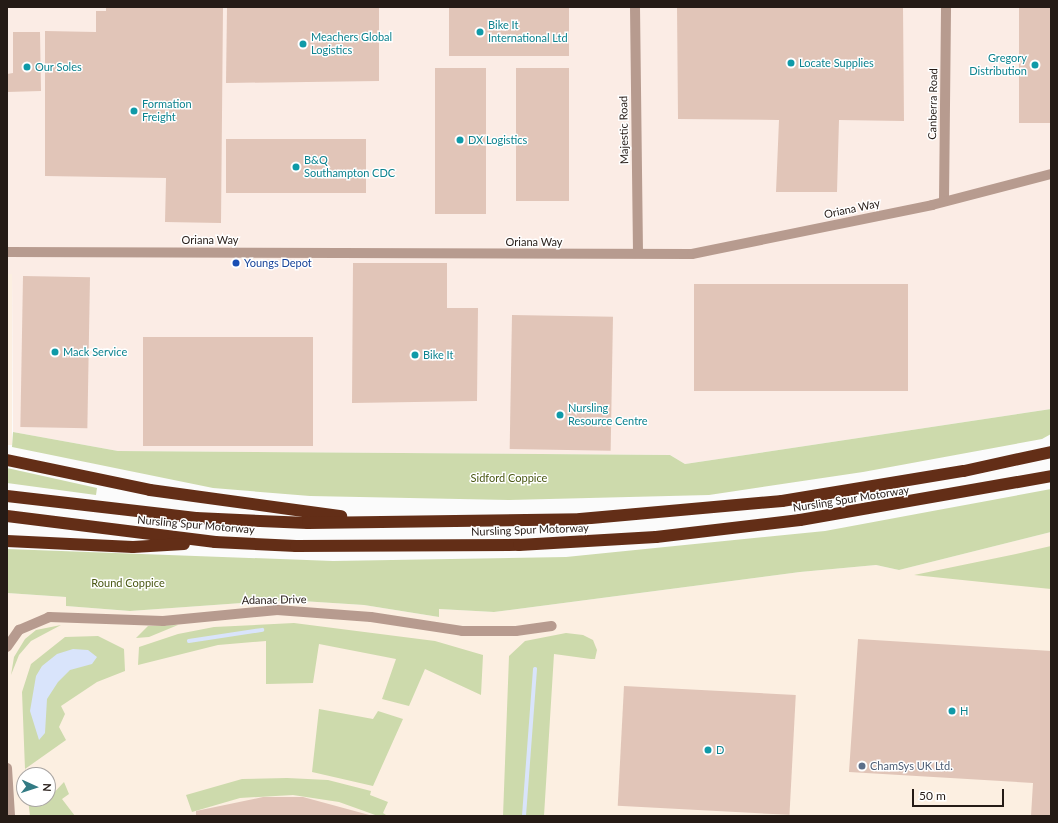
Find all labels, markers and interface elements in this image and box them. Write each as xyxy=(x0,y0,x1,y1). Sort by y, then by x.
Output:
place label: Bike It International Ltd xyxy=(488,19,568,45)
marker: Bike It International Ltd xyxy=(475,27,485,37)
place label: Meachers Global Logistics xyxy=(311,31,392,57)
marker: Meachers Global Logistics xyxy=(298,39,308,49)
place label: Gregory Distribution xyxy=(969,52,1027,78)
place label: Locate Supplies xyxy=(799,56,874,70)
marker: Locate Supplies xyxy=(786,58,796,68)
place label: Our Soles xyxy=(35,60,82,74)
marker: Gregory Distribution xyxy=(1030,60,1040,70)
marker: Our Soles xyxy=(22,62,32,72)
street label: Canberra Road xyxy=(926,68,940,140)
street label: Majestic Road xyxy=(617,96,631,164)
place label: Formation Freight xyxy=(142,98,192,124)
marker: Formation Freight xyxy=(129,106,139,116)
place label: DX Logistics xyxy=(468,133,527,147)
marker: DX Logistics xyxy=(455,135,465,145)
place label: B&Q Southampton CDC xyxy=(304,154,395,180)
marker: B&Q Southampton CDC xyxy=(291,162,301,172)
street label: Oriana Way xyxy=(823,197,881,221)
street label: Oriana Way xyxy=(181,233,239,247)
street label: Oriana Way xyxy=(505,235,563,249)
place label: Youngs Depot xyxy=(244,256,312,270)
marker: Youngs Depot xyxy=(231,258,241,268)
place label: Mack Service xyxy=(63,345,127,359)
marker: Mack Service xyxy=(50,347,60,357)
place label: Bike It xyxy=(423,348,453,362)
marker: Bike It xyxy=(410,350,420,360)
place label: Nursling Resource Centre xyxy=(568,402,648,428)
marker: Nursling Resource Centre xyxy=(555,410,565,420)
park label: Sidford Coppice xyxy=(471,471,547,485)
street label: Nursling Spur Motorway xyxy=(792,483,910,515)
street label: Nursling Spur Motorway xyxy=(137,513,255,537)
street label: Nursling Spur Motorway xyxy=(471,521,589,539)
park label: Round Coppice xyxy=(91,576,165,590)
street label: Adanac Drive xyxy=(241,593,307,607)
place label: H xyxy=(960,704,968,718)
marker: H xyxy=(947,706,957,716)
place label: D xyxy=(716,743,724,757)
marker: D xyxy=(703,745,713,755)
place label: ChamSys UK Ltd. xyxy=(870,759,953,773)
marker: ChamSys UK Ltd. xyxy=(857,761,867,771)
north arrow xyxy=(16,767,56,807)
scale bar xyxy=(914,781,1006,807)
text: N xyxy=(41,783,54,792)
text: 50 m xyxy=(919,788,946,803)

